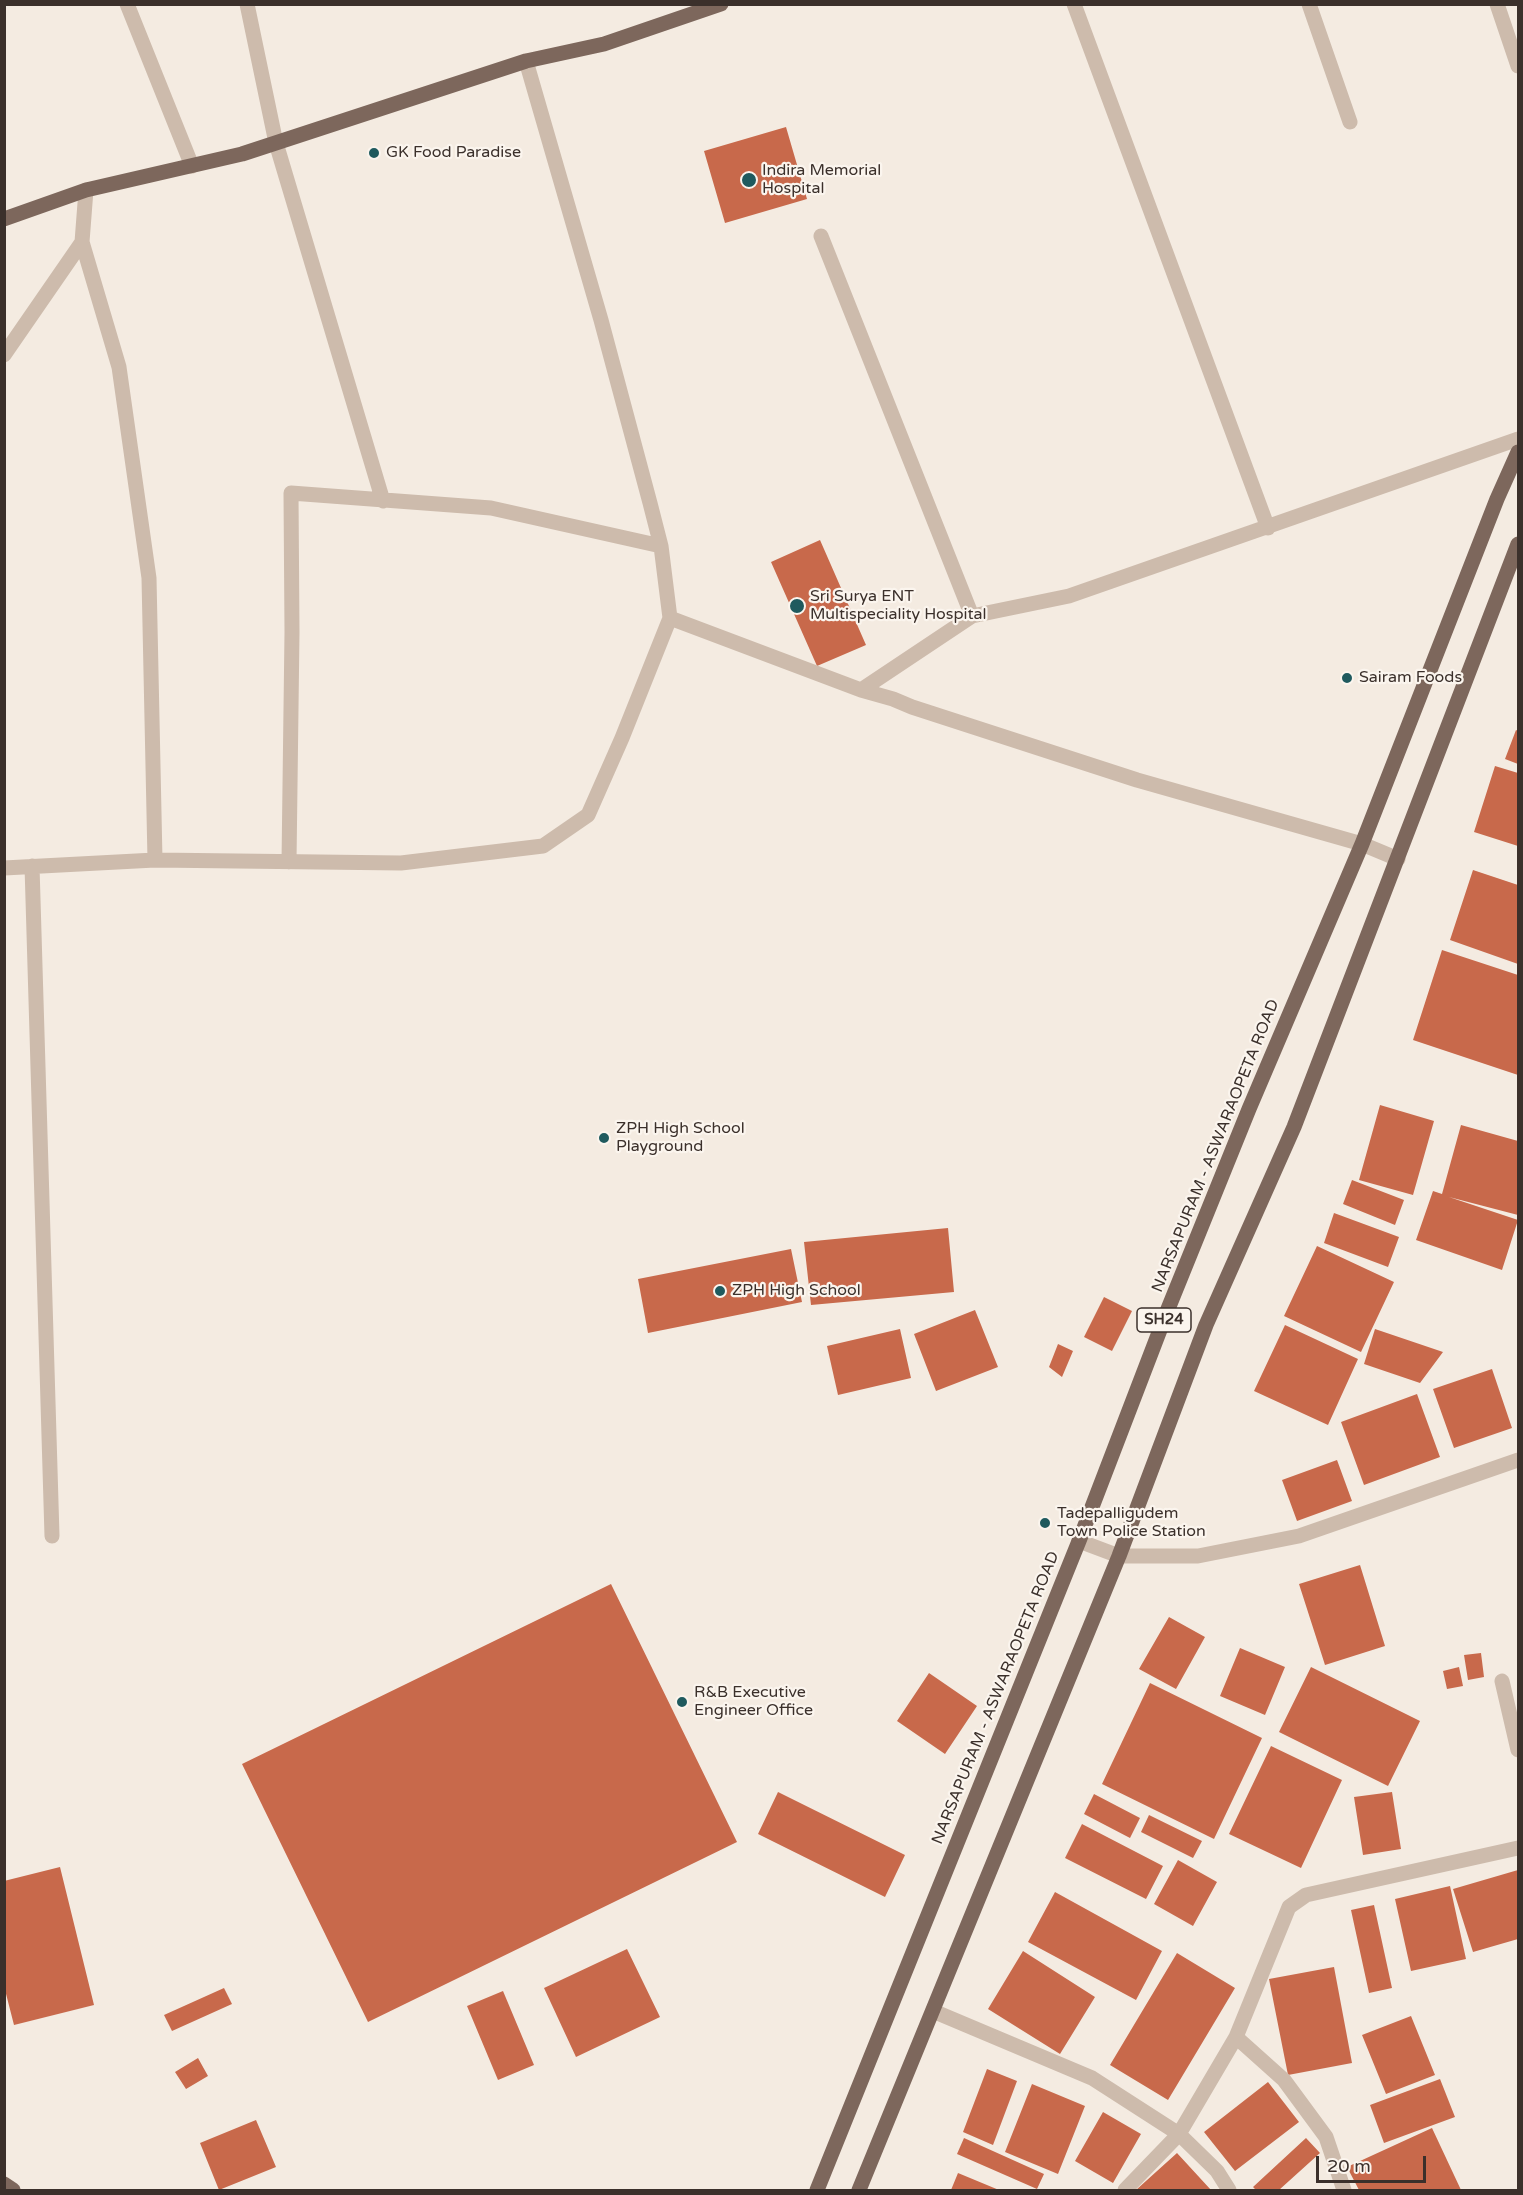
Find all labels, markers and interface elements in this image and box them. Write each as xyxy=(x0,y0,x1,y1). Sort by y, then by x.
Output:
place label: GK Food Paradise xyxy=(386,143,521,163)
marker: GK Food Paradise xyxy=(367,146,381,160)
place label: Indira Memorial Hospital xyxy=(762,161,881,199)
marker: Indira Memorial Hospital xyxy=(740,171,758,189)
place label: Sri Surya ENT Multispeciality Hospital xyxy=(810,587,987,625)
marker: Sri Surya ENT Multispeciality Hospital xyxy=(788,597,806,615)
place label: Sairam Foods xyxy=(1359,668,1462,688)
marker: Sairam Foods xyxy=(1340,671,1354,685)
street label: NARSAPURAM - ASWARAOPETA ROAD xyxy=(1148,997,1284,1295)
place label: ZPH High School Playground xyxy=(616,1119,745,1157)
marker: ZPH High School Playground xyxy=(597,1131,611,1145)
place label: ZPH High School xyxy=(732,1281,861,1301)
marker: ZPH High School xyxy=(713,1284,727,1298)
road number: SH24 xyxy=(1137,1308,1191,1332)
place label: Tadepalligudem Town Police Station xyxy=(1057,1504,1206,1542)
marker: Tadepalligudem Town Police Station xyxy=(1038,1516,1052,1530)
street label: NARSAPURAM - ASWARAOPETA ROAD xyxy=(928,1549,1064,1847)
place label: R&B Executive Engineer Office xyxy=(694,1683,813,1721)
marker: R&B Executive Engineer Office xyxy=(675,1695,689,1709)
scale bar xyxy=(1319,2144,1428,2182)
text: 20 m xyxy=(1327,2155,1371,2177)

